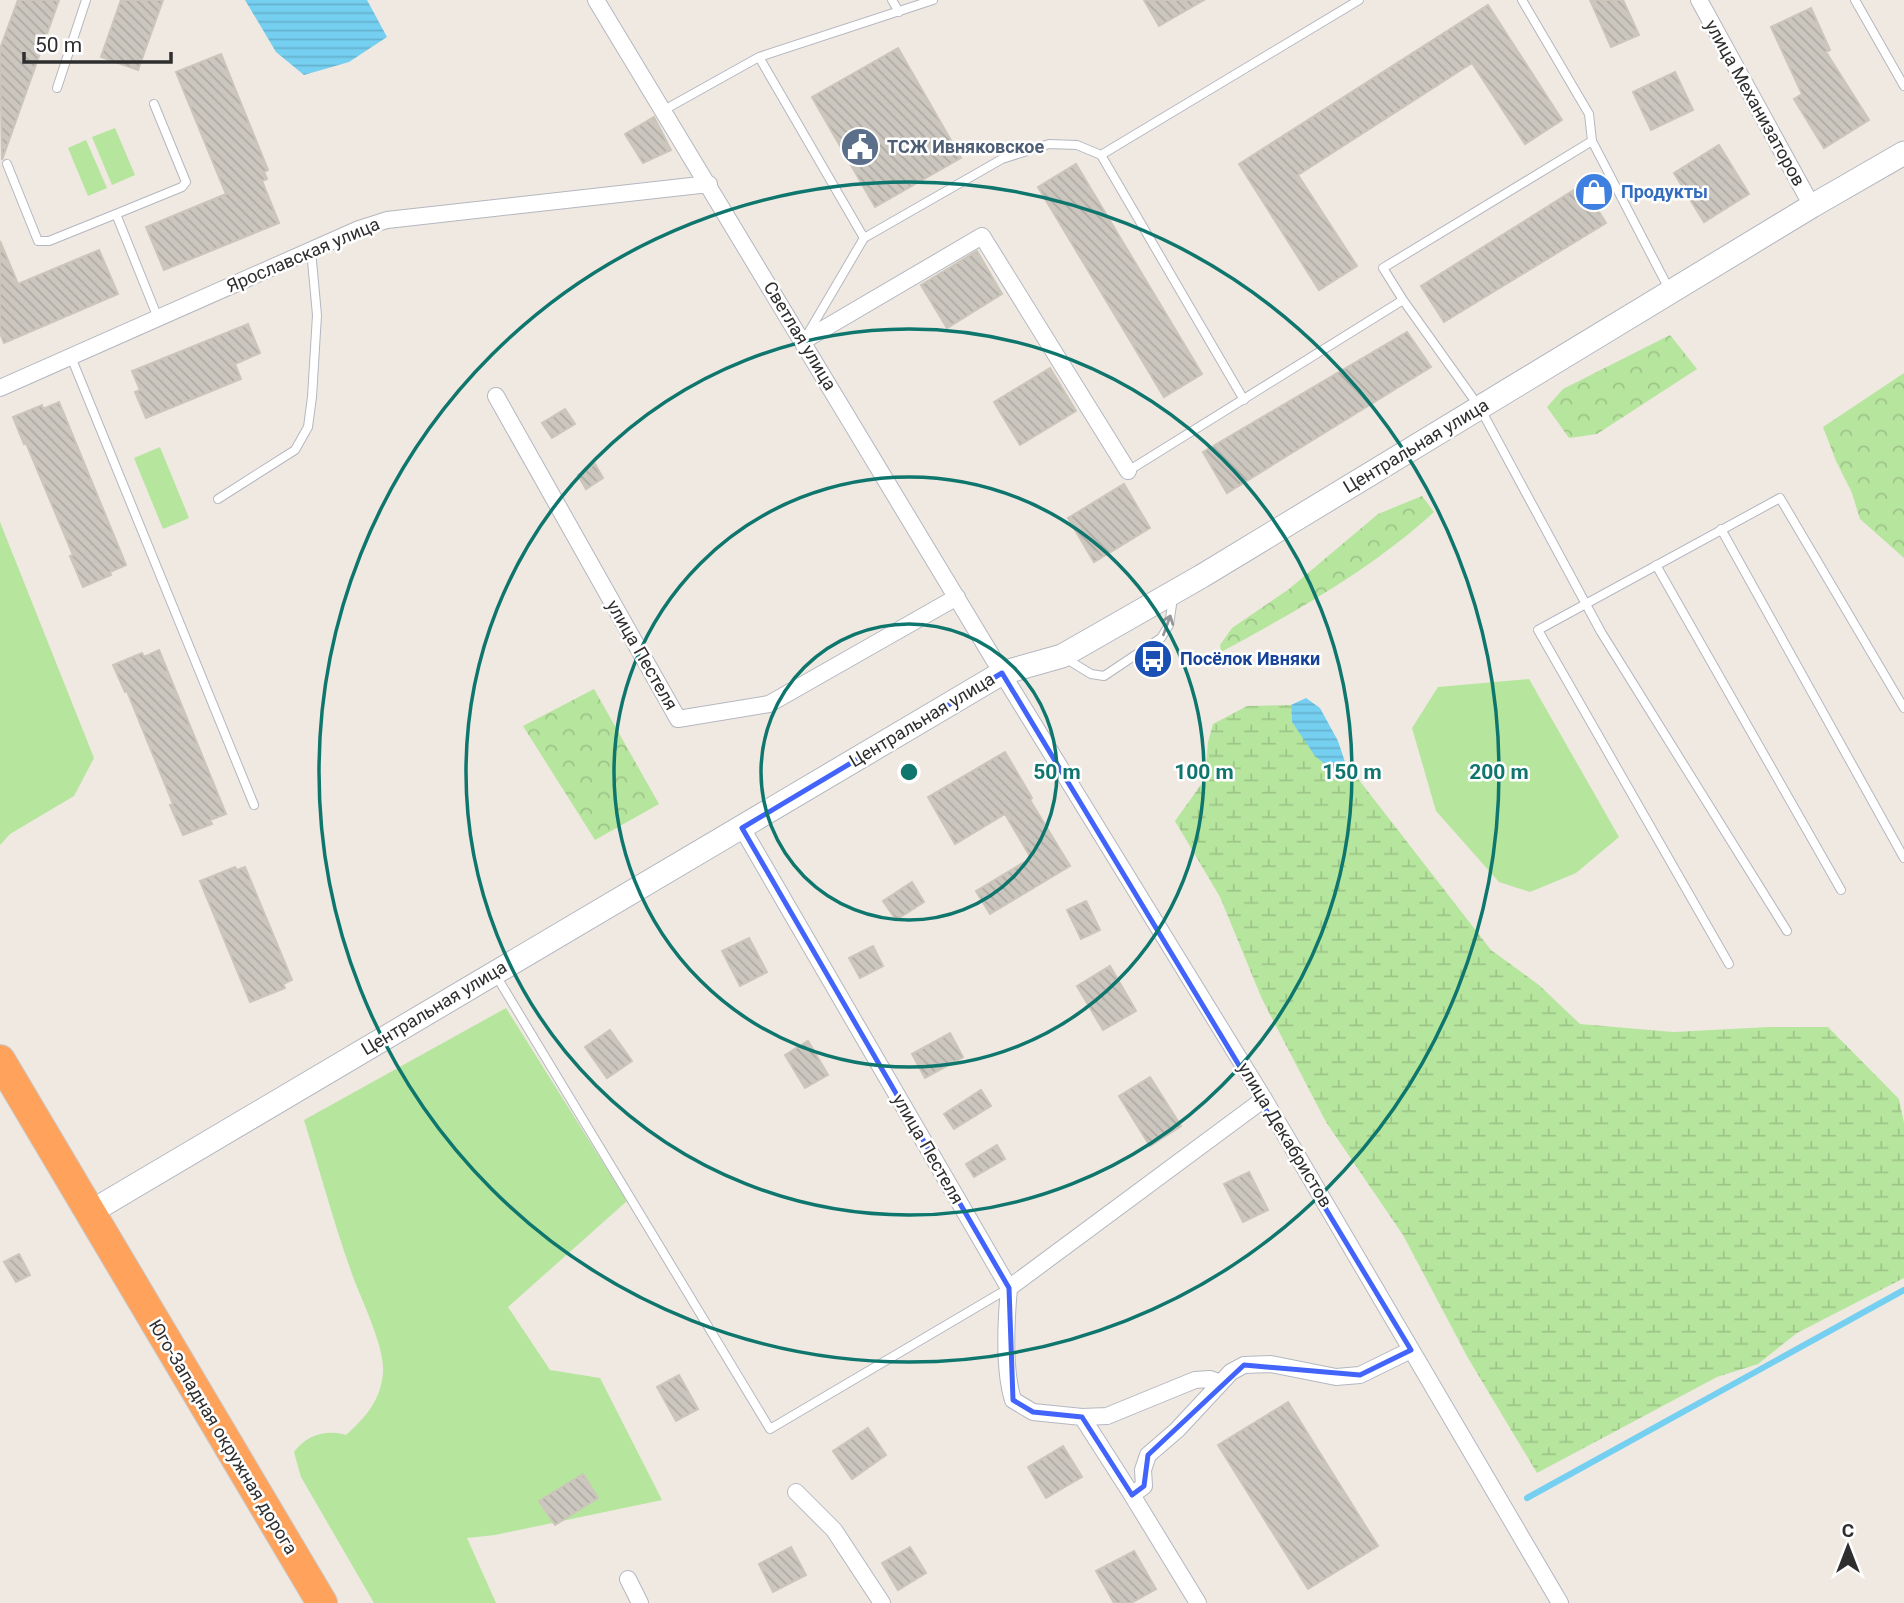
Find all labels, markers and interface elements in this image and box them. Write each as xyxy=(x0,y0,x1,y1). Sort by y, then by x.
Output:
street label: улица Механизаторов xyxy=(1701,16,1810,189)
scale bar xyxy=(24,21,172,65)
text: 50 m xyxy=(35,33,82,57)
public building icon: ТСЖ Ивняковское xyxy=(839,126,881,168)
place label: ТСЖ Ивняковское xyxy=(887,136,1044,157)
shop icon: Продукты xyxy=(1573,171,1615,213)
place label: Продукты xyxy=(1621,181,1708,202)
street label: Ярославская улица xyxy=(223,213,383,296)
street label: Светлая улица xyxy=(760,277,841,394)
street label: Центральная улица xyxy=(1339,394,1492,497)
street label: улица Пестеля xyxy=(602,596,682,713)
one-way arrow xyxy=(1162,614,1174,636)
bus stop icon: Посёлок Ивняки xyxy=(1132,638,1174,680)
place label: Посёлок Ивняки xyxy=(1180,648,1320,669)
street label: Центральная улица xyxy=(845,668,998,771)
centre of rings xyxy=(897,760,921,784)
text: 50 m xyxy=(1033,760,1081,784)
text: 100 m xyxy=(1174,760,1234,784)
text: 150 m xyxy=(1322,760,1382,784)
text: 200 m xyxy=(1469,760,1529,784)
street label: Центральная улица xyxy=(357,956,510,1059)
street label: улица Декабристов xyxy=(1234,1059,1337,1211)
street label: улица Пестеля xyxy=(888,1090,968,1207)
street label: Юго-Западная окружная дорога xyxy=(145,1315,302,1558)
north arrow xyxy=(1813,1512,1883,1582)
text: С xyxy=(1842,1519,1854,1542)

